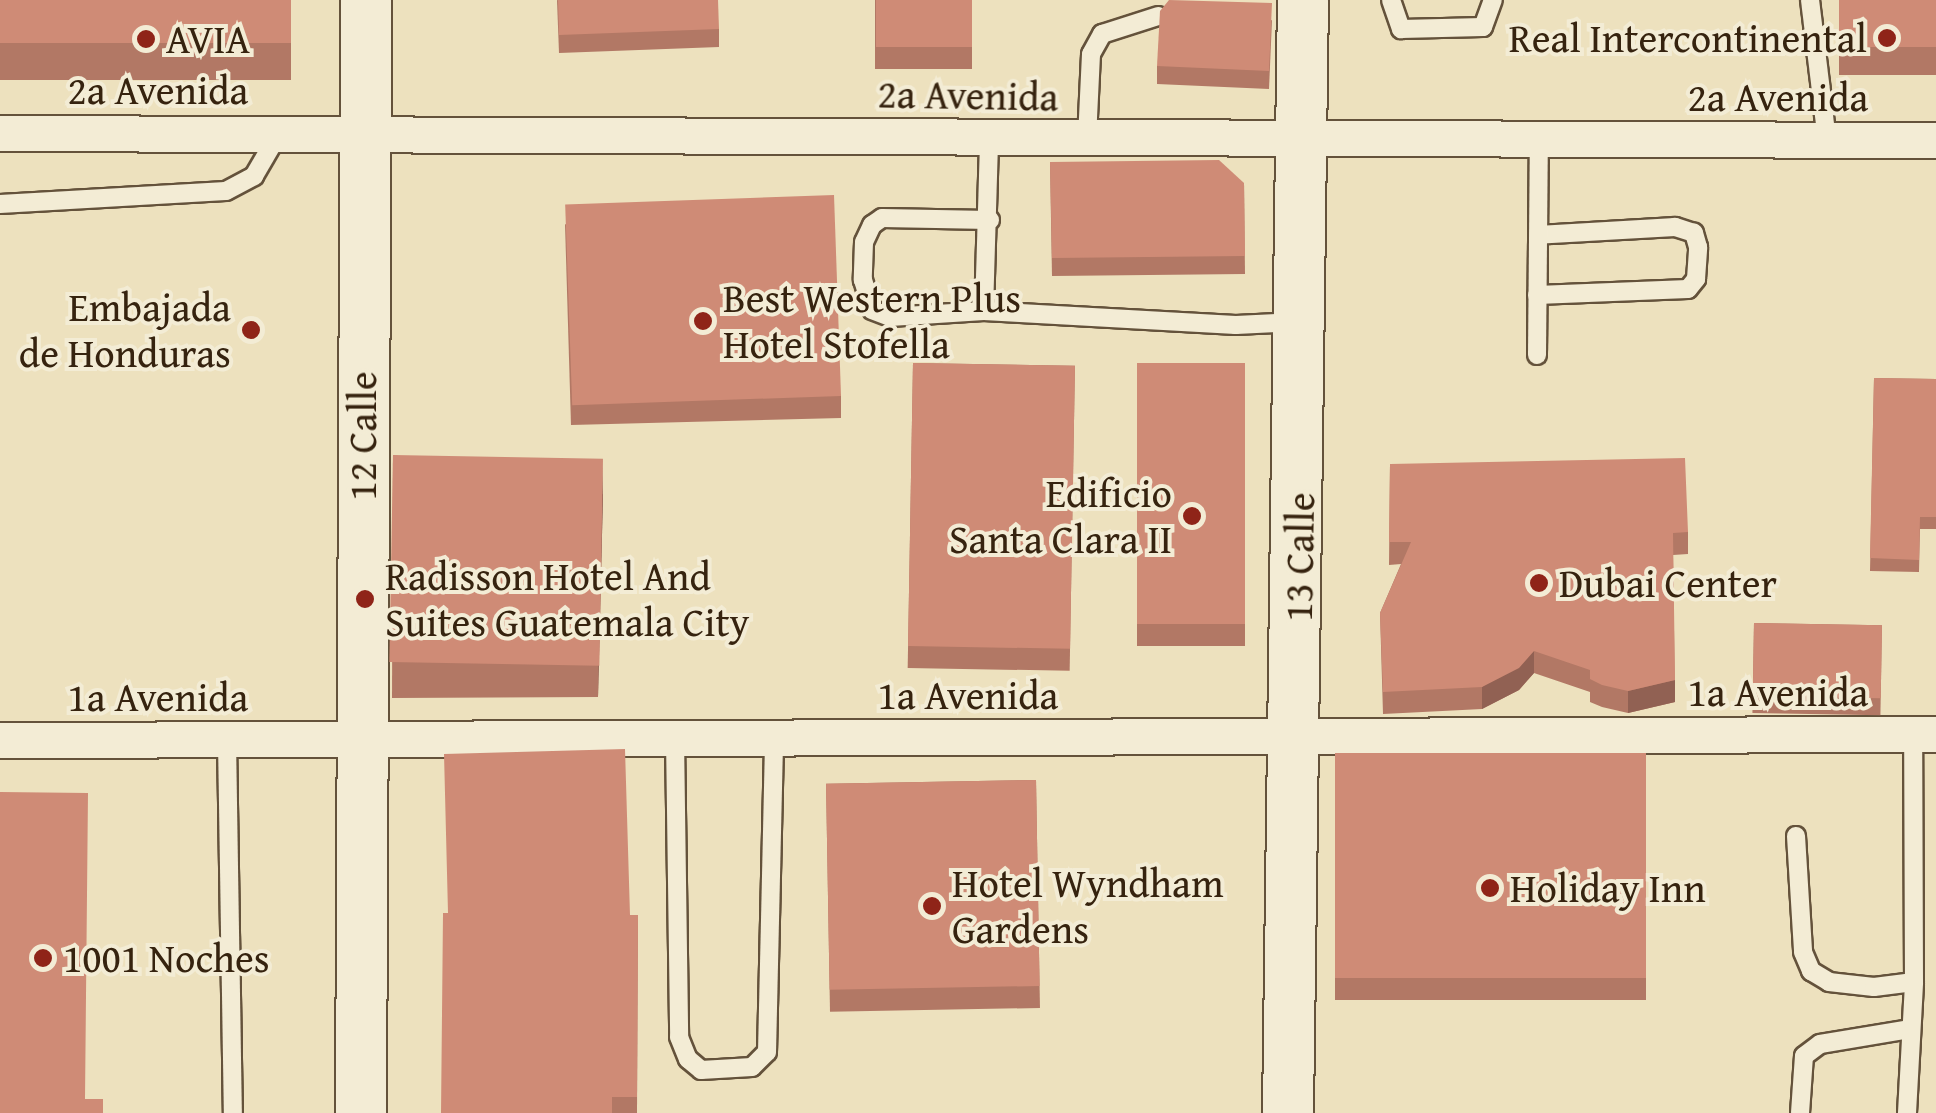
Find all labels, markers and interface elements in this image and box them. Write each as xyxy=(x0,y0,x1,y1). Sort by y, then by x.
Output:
place label: Real Intercontinental xyxy=(1509,14,1867,62)
place label: AVIA xyxy=(166,15,250,63)
marker: Real Intercontinental xyxy=(1876,27,1898,49)
marker: AVIA xyxy=(135,28,157,50)
street label: 2a Avenida xyxy=(68,66,248,114)
street label: 2a Avenida xyxy=(877,69,1059,121)
street label: 2a Avenida xyxy=(1688,73,1868,121)
place label: Best Western Plus Hotel Stofella xyxy=(723,274,1021,368)
place label: Embajada de Honduras xyxy=(19,283,231,377)
marker: Best Western Plus Hotel Stofella xyxy=(692,310,714,332)
marker: Embajada de Honduras xyxy=(240,319,262,341)
street label: 12 Calle xyxy=(338,371,386,501)
place label: Edificio Santa Clara II xyxy=(949,469,1172,563)
street label: 13 Calle xyxy=(1274,492,1324,622)
marker: Edificio Santa Clara II xyxy=(1181,505,1203,527)
place label: Radisson Hotel And Suites Guatemala City xyxy=(385,552,750,646)
place label: Dubai Center xyxy=(1559,559,1777,607)
marker: Dubai Center xyxy=(1528,572,1550,594)
marker: Radisson Hotel And Suites Guatemala City xyxy=(354,588,376,610)
street label: 1a Avenida xyxy=(1688,668,1868,716)
street label: 1a Avenida xyxy=(878,671,1058,719)
street label: 1a Avenida xyxy=(68,673,248,721)
place label: Hotel Wyndham Gardens xyxy=(952,859,1224,953)
place label: Holiday Inn xyxy=(1510,864,1706,912)
marker: Holiday Inn xyxy=(1479,877,1501,899)
marker: Hotel Wyndham Gardens xyxy=(921,895,943,917)
place label: 1001 Noches xyxy=(63,934,270,982)
marker: 1001 Noches xyxy=(32,947,54,969)

